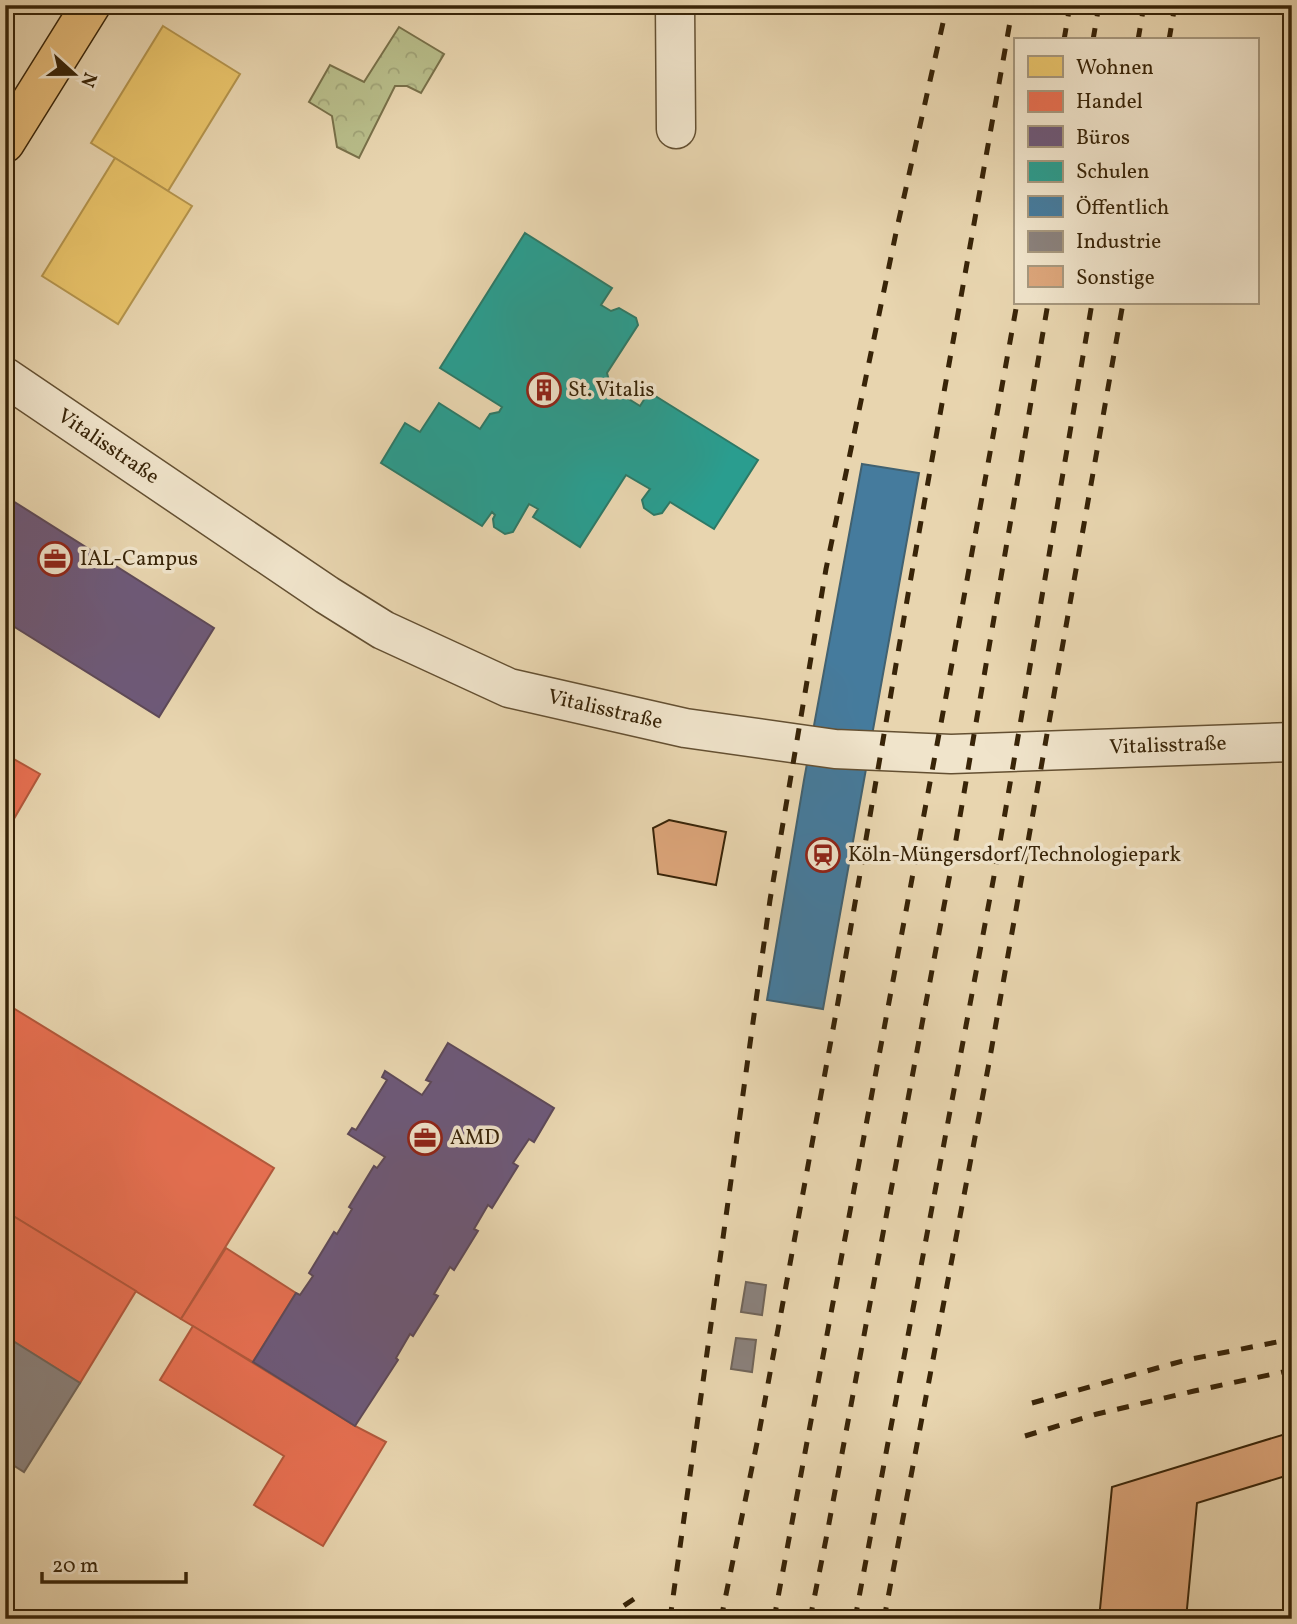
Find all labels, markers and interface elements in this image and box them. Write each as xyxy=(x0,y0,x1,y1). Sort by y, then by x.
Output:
north arrow xyxy=(38,38,108,108)
legend xyxy=(1014,38,1258,304)
text: Wohnen xyxy=(1076,54,1154,83)
text: N xyxy=(73,68,103,91)
text: Handel xyxy=(1076,88,1143,117)
text: Büros xyxy=(1076,124,1130,153)
text: Schulen xyxy=(1076,158,1150,187)
text: Öffentlich xyxy=(1076,194,1169,223)
text: Industrie xyxy=(1076,228,1161,257)
text: Sonstige xyxy=(1076,264,1155,293)
building icon: St. Vitalis xyxy=(525,371,563,409)
place label: St. Vitalis xyxy=(568,376,655,405)
street label: Vitalisstraße xyxy=(51,402,165,492)
office icon: IAL-Campus xyxy=(36,540,74,578)
place label: IAL-Campus xyxy=(80,545,198,574)
street label: Vitalisstraße xyxy=(545,683,665,737)
street label: Vitalisstraße xyxy=(1109,729,1227,763)
station icon: Köln-Müngersdorf/Technologiepark xyxy=(804,836,842,874)
place label: Köln-Müngersdorf/Technologiepark xyxy=(848,841,1182,870)
office icon: AMD xyxy=(406,1119,444,1157)
place label: AMD xyxy=(450,1124,500,1153)
scale bar xyxy=(42,1540,186,1584)
text: 20 m xyxy=(52,1552,98,1581)

